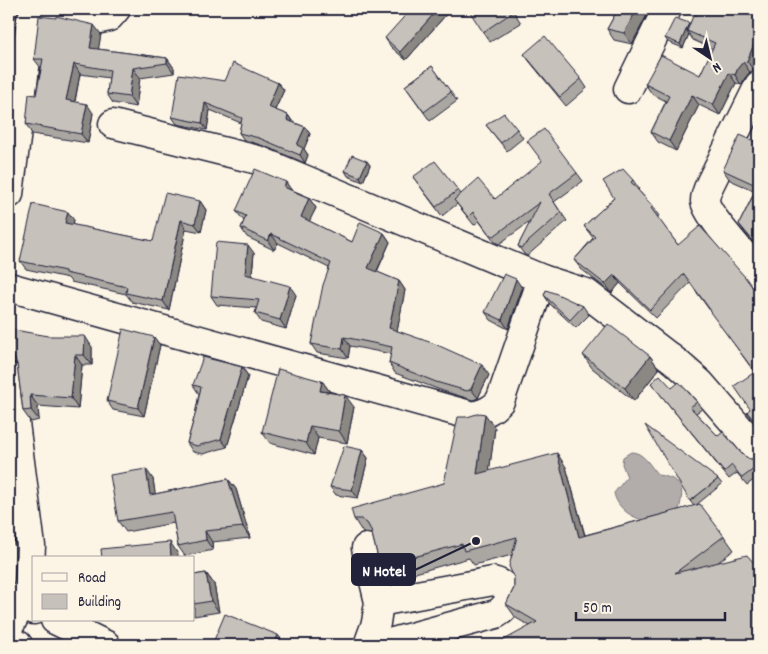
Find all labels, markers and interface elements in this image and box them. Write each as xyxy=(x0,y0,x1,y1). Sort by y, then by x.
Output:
north arrow xyxy=(686,32,736,82)
text: N xyxy=(708,57,725,77)
callout: N Hotel xyxy=(352,554,415,585)
legend xyxy=(32,556,195,622)
text: N Hotel xyxy=(362,561,406,584)
text: Road xyxy=(78,568,106,590)
scale bar xyxy=(576,589,724,621)
text: Building xyxy=(78,592,121,614)
text: 50 m xyxy=(583,598,612,620)

